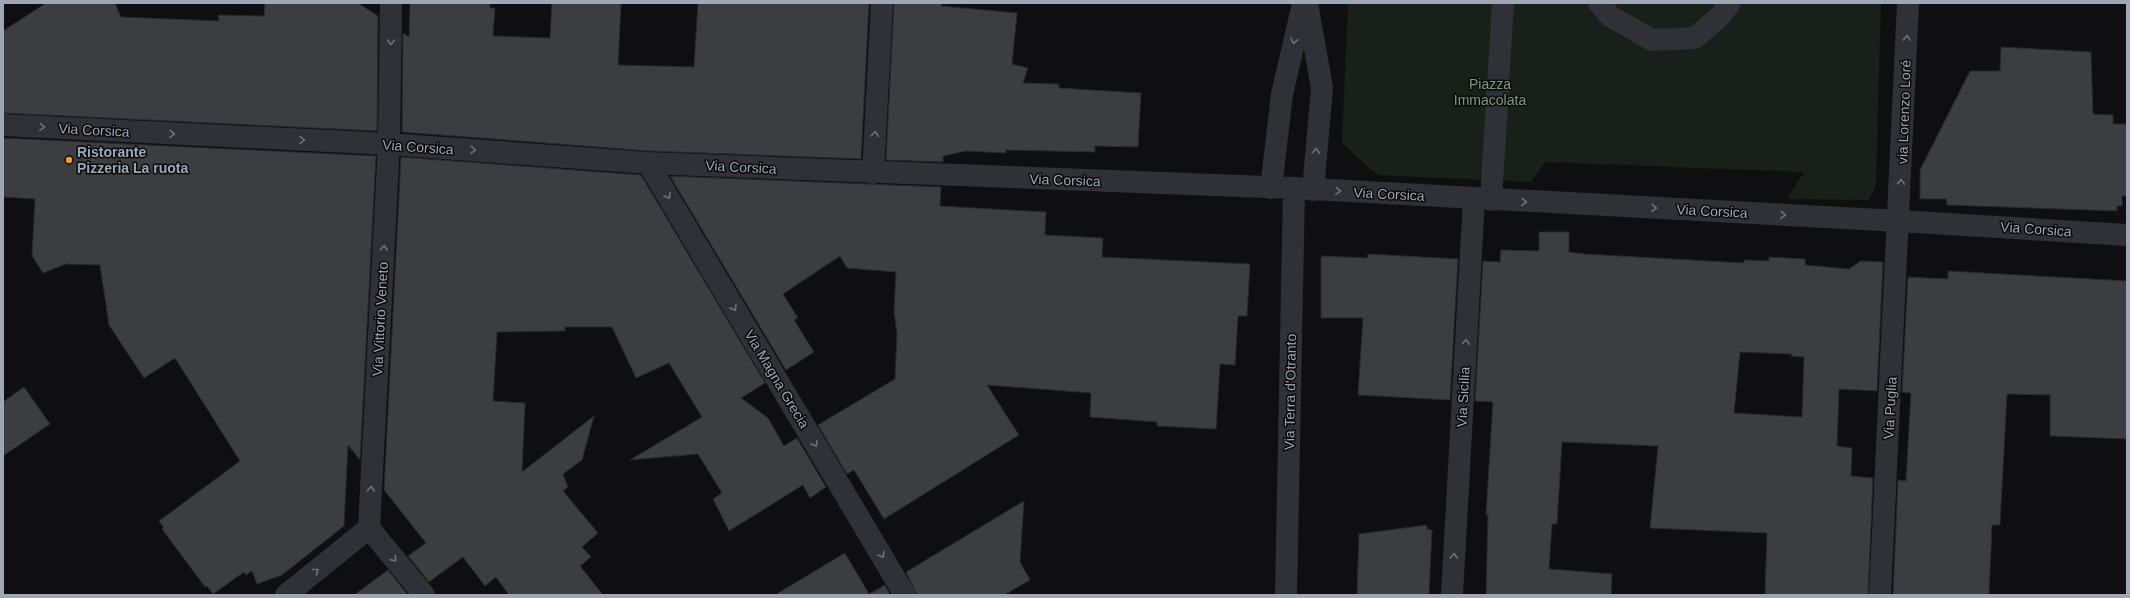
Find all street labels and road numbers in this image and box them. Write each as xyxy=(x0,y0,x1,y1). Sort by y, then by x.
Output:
street label: via Lorenzo Loré xyxy=(1894,59,1914,164)
street label: Via Corsica xyxy=(58,120,130,140)
street label: Via Corsica xyxy=(382,137,454,157)
street label: Via Corsica xyxy=(705,157,777,177)
street label: Via Corsica xyxy=(1029,171,1101,189)
street label: Via Corsica xyxy=(1353,184,1425,204)
street label: Via Corsica xyxy=(1676,201,1748,221)
street label: Via Corsica xyxy=(2000,219,2072,239)
street label: Via Vittorio Veneto xyxy=(369,261,391,377)
street label: Via Magna Grecia xyxy=(741,327,813,431)
street label: Via Terra d'Otranto xyxy=(1281,333,1299,450)
street label: Via Sicilia xyxy=(1453,366,1473,428)
street label: Via Puglia xyxy=(1880,376,1900,440)

